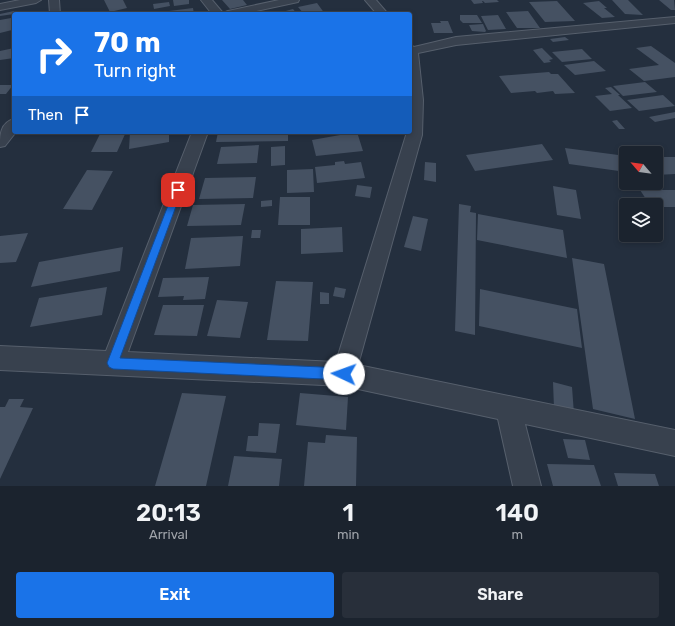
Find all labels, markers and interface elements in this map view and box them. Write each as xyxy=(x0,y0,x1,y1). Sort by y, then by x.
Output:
text: 70 m xyxy=(94,26,161,59)
icon: right xyxy=(28,28,80,80)
text: Turn right xyxy=(94,60,176,82)
icon: arrive xyxy=(71,104,93,126)
text: Then xyxy=(28,106,63,124)
north arrow xyxy=(619,146,663,190)
map controls xyxy=(619,146,663,242)
pin xyxy=(161,173,195,207)
icon: arrive xyxy=(167,179,189,201)
button: layers xyxy=(619,198,663,242)
position arrow xyxy=(323,353,365,395)
text: 20:13 xyxy=(136,499,201,527)
text: 1 xyxy=(342,499,354,527)
text: 140 xyxy=(495,499,539,527)
text: Arrival xyxy=(149,527,188,542)
text: min xyxy=(337,527,360,542)
text: m xyxy=(511,527,523,542)
button: Exit xyxy=(16,572,334,618)
button: Share xyxy=(342,572,659,618)

